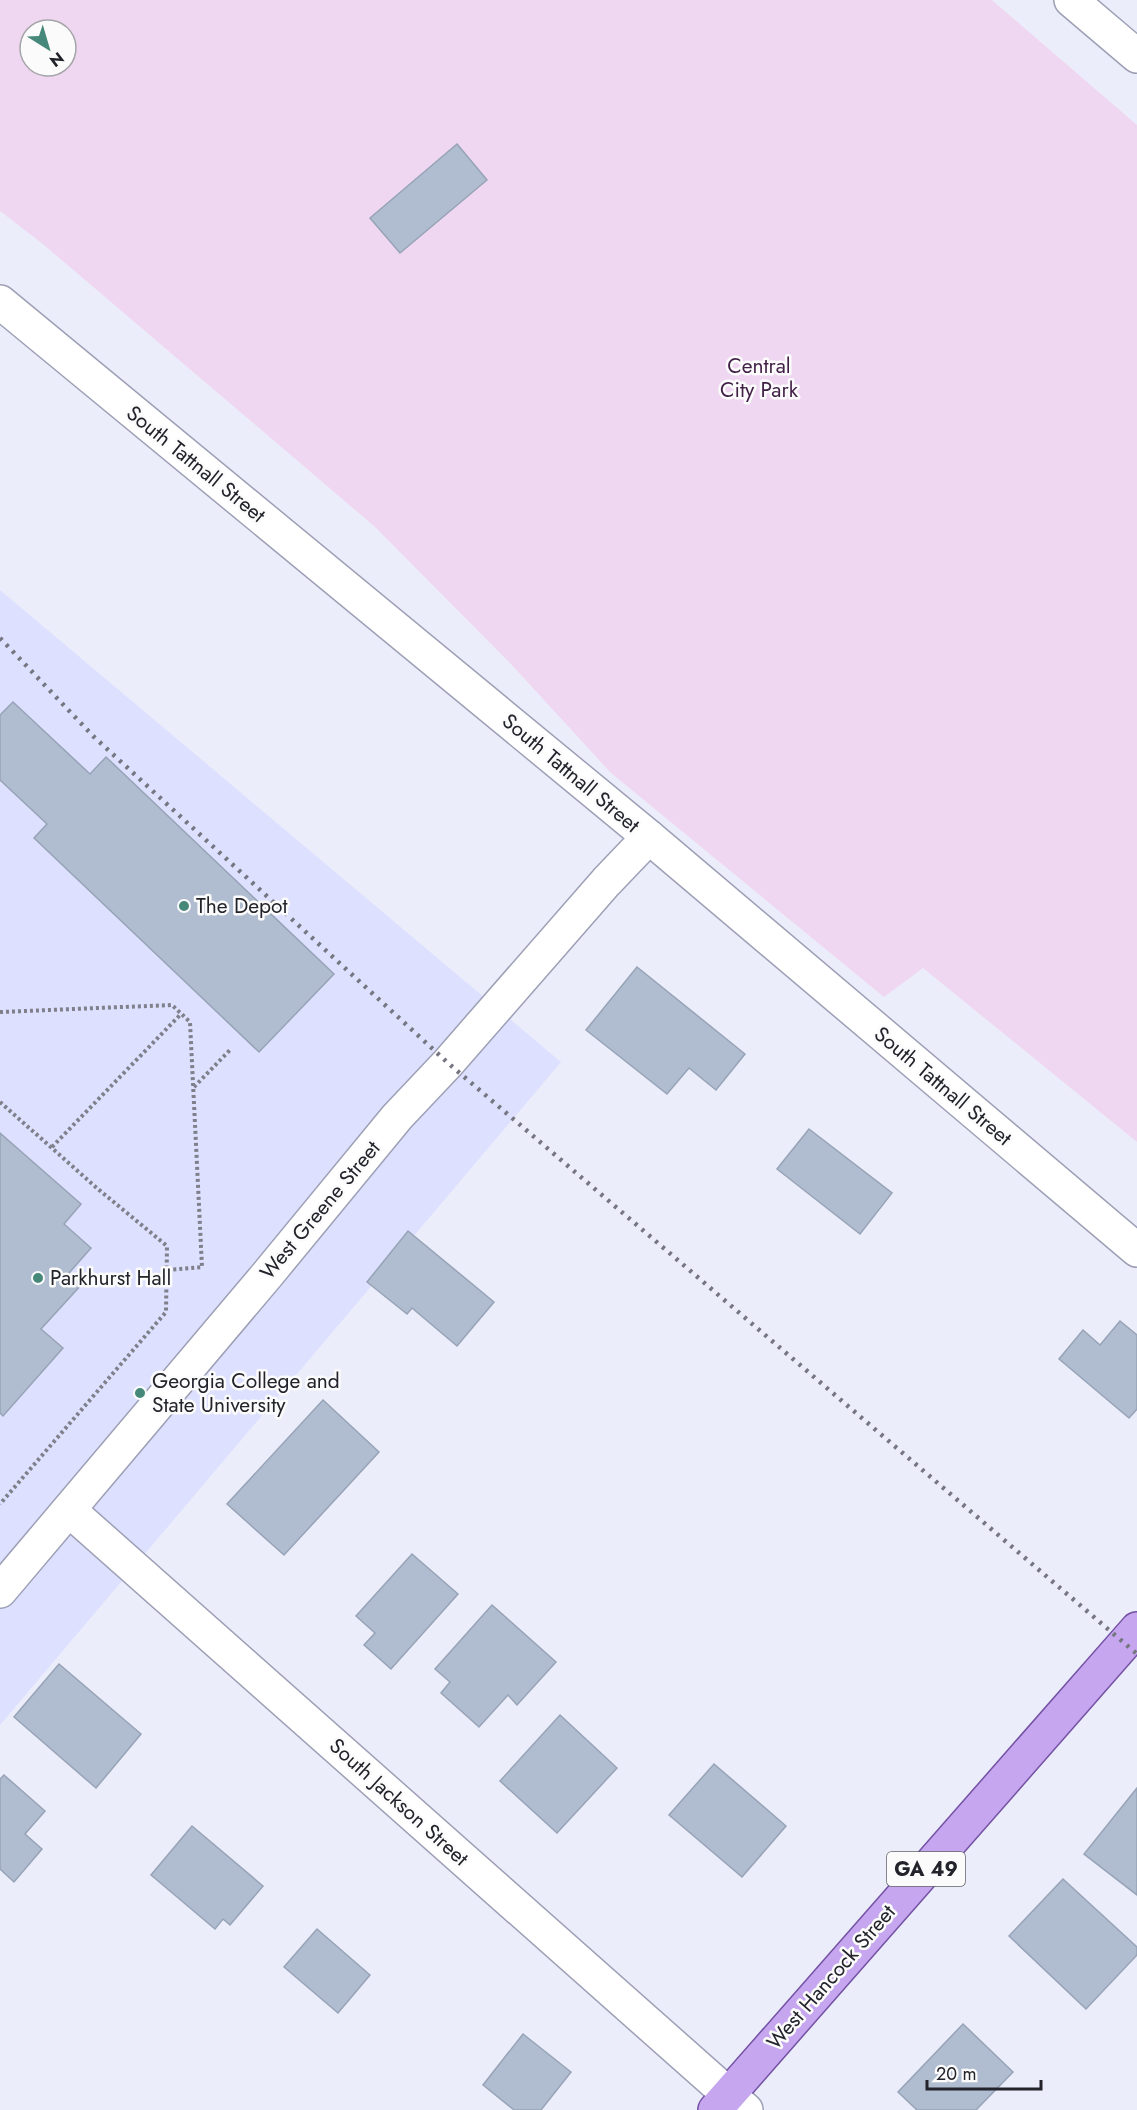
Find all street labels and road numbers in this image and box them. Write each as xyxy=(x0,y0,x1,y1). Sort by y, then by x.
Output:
street label: South Tattnall Street xyxy=(120,398,272,530)
street label: South Tattnall Street xyxy=(496,706,646,840)
street label: South Tattnall Street xyxy=(868,1019,1018,1153)
street label: West Greene Street xyxy=(253,1134,387,1286)
street label: South Jackson Street xyxy=(323,1731,475,1873)
road number: GA 49 xyxy=(887,1852,965,1886)
street label: West Hancock Street xyxy=(760,1898,902,2056)

